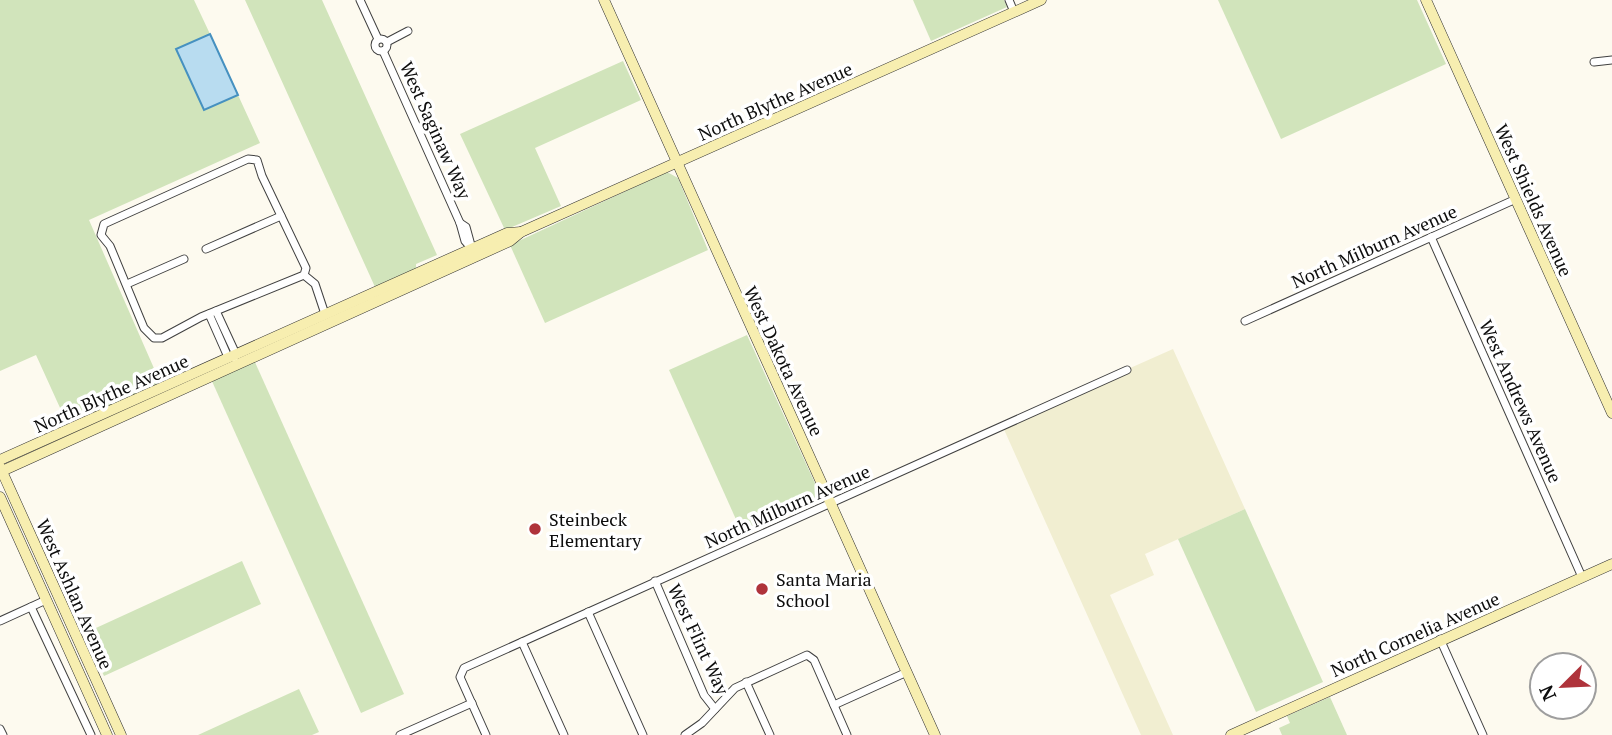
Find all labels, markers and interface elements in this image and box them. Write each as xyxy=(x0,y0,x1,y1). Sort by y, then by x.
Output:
street label: North Blythe Avenue xyxy=(694,56,856,146)
street label: West Saginaw Way xyxy=(395,57,477,203)
street label: West Shields Avenue xyxy=(1490,120,1578,280)
street label: North Milburn Avenue xyxy=(1287,199,1461,293)
street label: West Dakota Avenue xyxy=(739,282,829,440)
street label: West Andrews Avenue xyxy=(1474,316,1568,486)
street label: North Blythe Avenue xyxy=(30,348,192,438)
street label: North Milburn Avenue xyxy=(700,459,874,553)
place label: Steinbeck Elementary xyxy=(549,507,642,552)
street label: West Ashlan Avenue xyxy=(31,515,119,673)
marker: Steinbeck Elementary xyxy=(527,521,543,537)
place label: Santa Maria School xyxy=(776,567,872,612)
street label: West Flint Way xyxy=(663,580,736,699)
marker: Santa Maria School xyxy=(754,581,770,597)
street label: North Cornelia Avenue xyxy=(1327,586,1503,682)
north arrow xyxy=(1528,651,1598,721)
text: N xyxy=(1532,681,1561,705)

